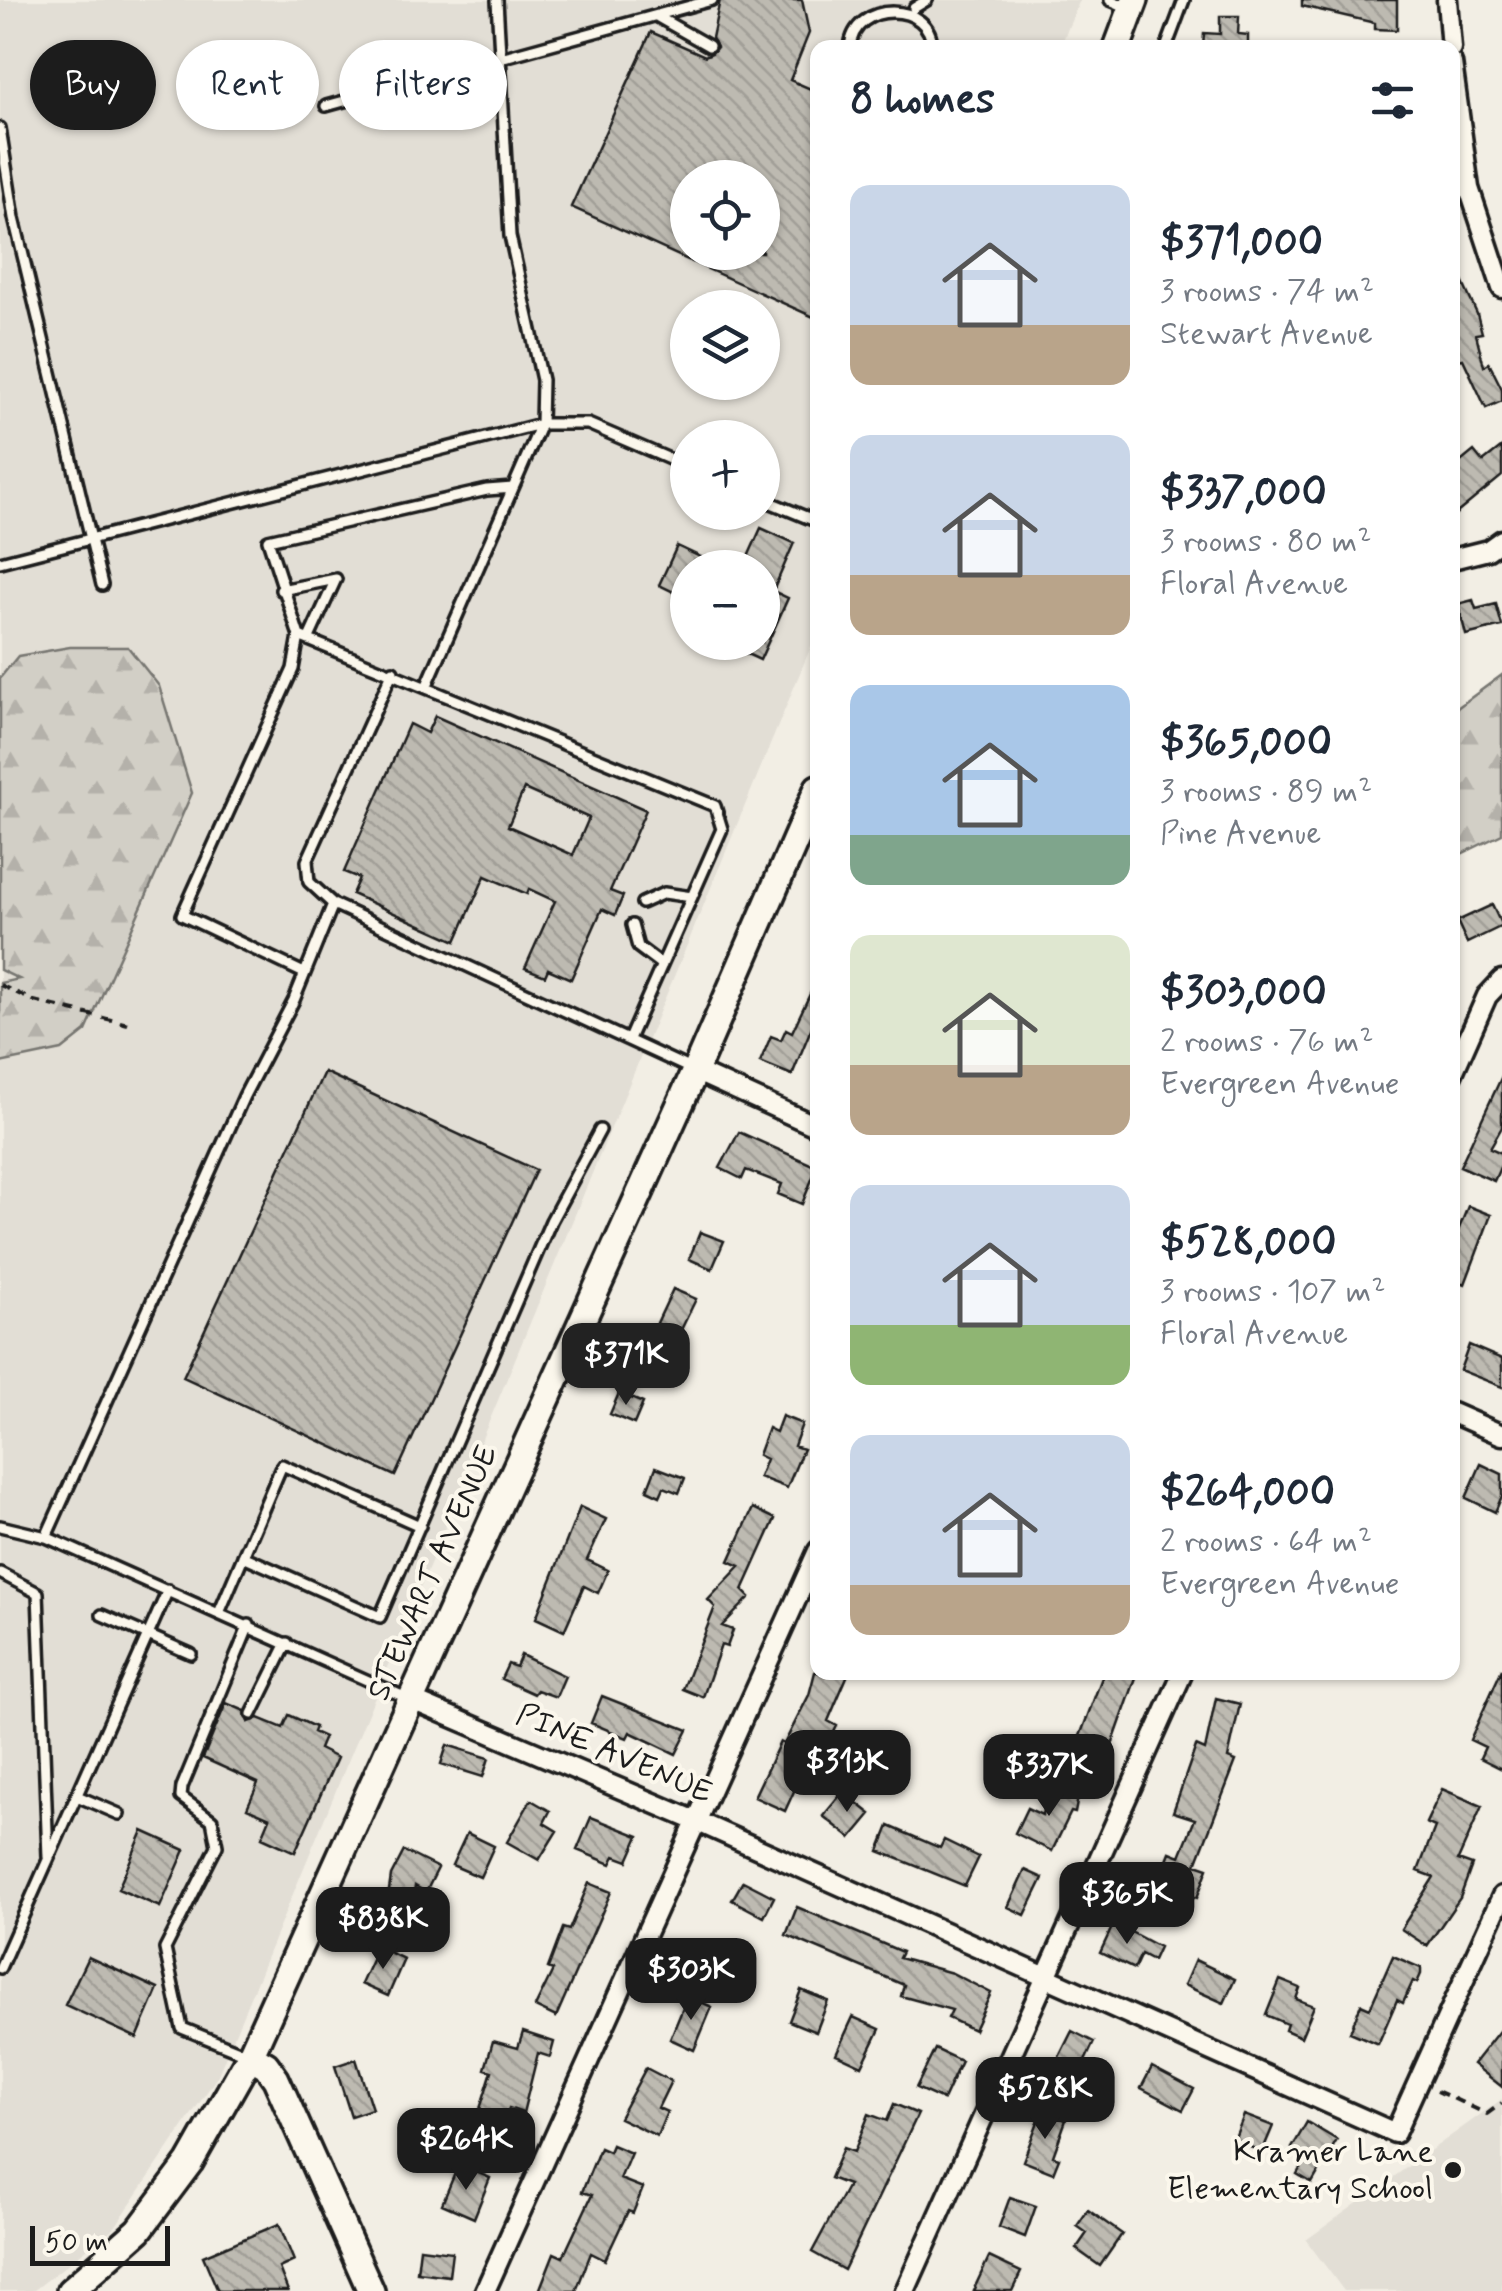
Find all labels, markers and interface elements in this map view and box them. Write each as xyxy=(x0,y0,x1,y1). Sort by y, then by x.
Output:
chip: Buy xyxy=(30,40,156,130)
chip: Rent xyxy=(176,40,319,130)
chip: Filters xyxy=(339,40,507,130)
text: 8 homes xyxy=(850,73,995,128)
icon: filters xyxy=(1365,73,1420,128)
map controls xyxy=(670,160,780,660)
button: locate xyxy=(670,160,780,270)
text: $371,000 xyxy=(1160,216,1323,271)
icon: home xyxy=(930,225,1050,345)
text: 3 rooms · 74 m² xyxy=(1160,271,1374,313)
button: layers xyxy=(670,290,780,400)
text: Stewart Avenue xyxy=(1160,313,1373,355)
button: + xyxy=(670,420,780,530)
text: $337,000 xyxy=(1160,466,1327,521)
icon: home xyxy=(930,475,1050,595)
text: 3 rooms · 80 m² xyxy=(1160,521,1371,563)
button: − xyxy=(670,550,780,660)
text: Floral Avenue xyxy=(1160,563,1348,605)
text: $365,000 xyxy=(1160,716,1332,771)
icon: home xyxy=(930,725,1050,845)
text: 3 rooms · 89 m² xyxy=(1160,771,1372,813)
text: Pine Avenue xyxy=(1160,813,1321,855)
text: $303,000 xyxy=(1160,966,1327,1021)
icon: home xyxy=(930,975,1050,1095)
text: 2 rooms · 76 m² xyxy=(1160,1021,1373,1063)
text: Evergreen Avenue xyxy=(1160,1063,1399,1105)
text: $528,000 xyxy=(1160,1216,1337,1271)
icon: home xyxy=(930,1225,1050,1345)
text: 3 rooms · 107 m² xyxy=(1160,1271,1385,1313)
text: Floral Avenue xyxy=(1160,1313,1348,1355)
pin: $371K xyxy=(556,1323,696,1408)
text: $371K xyxy=(584,1334,668,1376)
street label: STEWART AVENUE xyxy=(358,1439,508,1707)
text: $264,000 xyxy=(1160,1466,1335,1521)
icon: home xyxy=(930,1475,1050,1595)
text: 2 rooms · 64 m² xyxy=(1160,1521,1372,1563)
text: Evergreen Avenue xyxy=(1160,1563,1399,1605)
street label: PINE AVENUE xyxy=(510,1694,718,1814)
pin: $313K xyxy=(777,1730,917,1815)
pin: $337K xyxy=(979,1734,1119,1819)
text: $313K xyxy=(806,1741,888,1783)
text: $337K xyxy=(1005,1745,1093,1787)
pin: $365K xyxy=(1057,1862,1197,1947)
text: $365K xyxy=(1081,1873,1173,1915)
pin: $838K xyxy=(313,1887,453,1972)
text: $838K xyxy=(338,1898,428,1940)
pin: $303K xyxy=(621,1938,761,2023)
text: $303K xyxy=(647,1949,735,1991)
pin: $528K xyxy=(975,2057,1115,2142)
text: $528K xyxy=(998,2068,1092,2110)
pin: $264K xyxy=(396,2108,536,2193)
text: $264K xyxy=(419,2119,513,2161)
place label: Kramer Lane Elementary School xyxy=(1167,2131,1433,2210)
marker: Kramer Lane Elementary School xyxy=(1442,2159,1464,2181)
scale bar xyxy=(30,2221,170,2266)
text: 50 m xyxy=(45,2225,108,2262)

